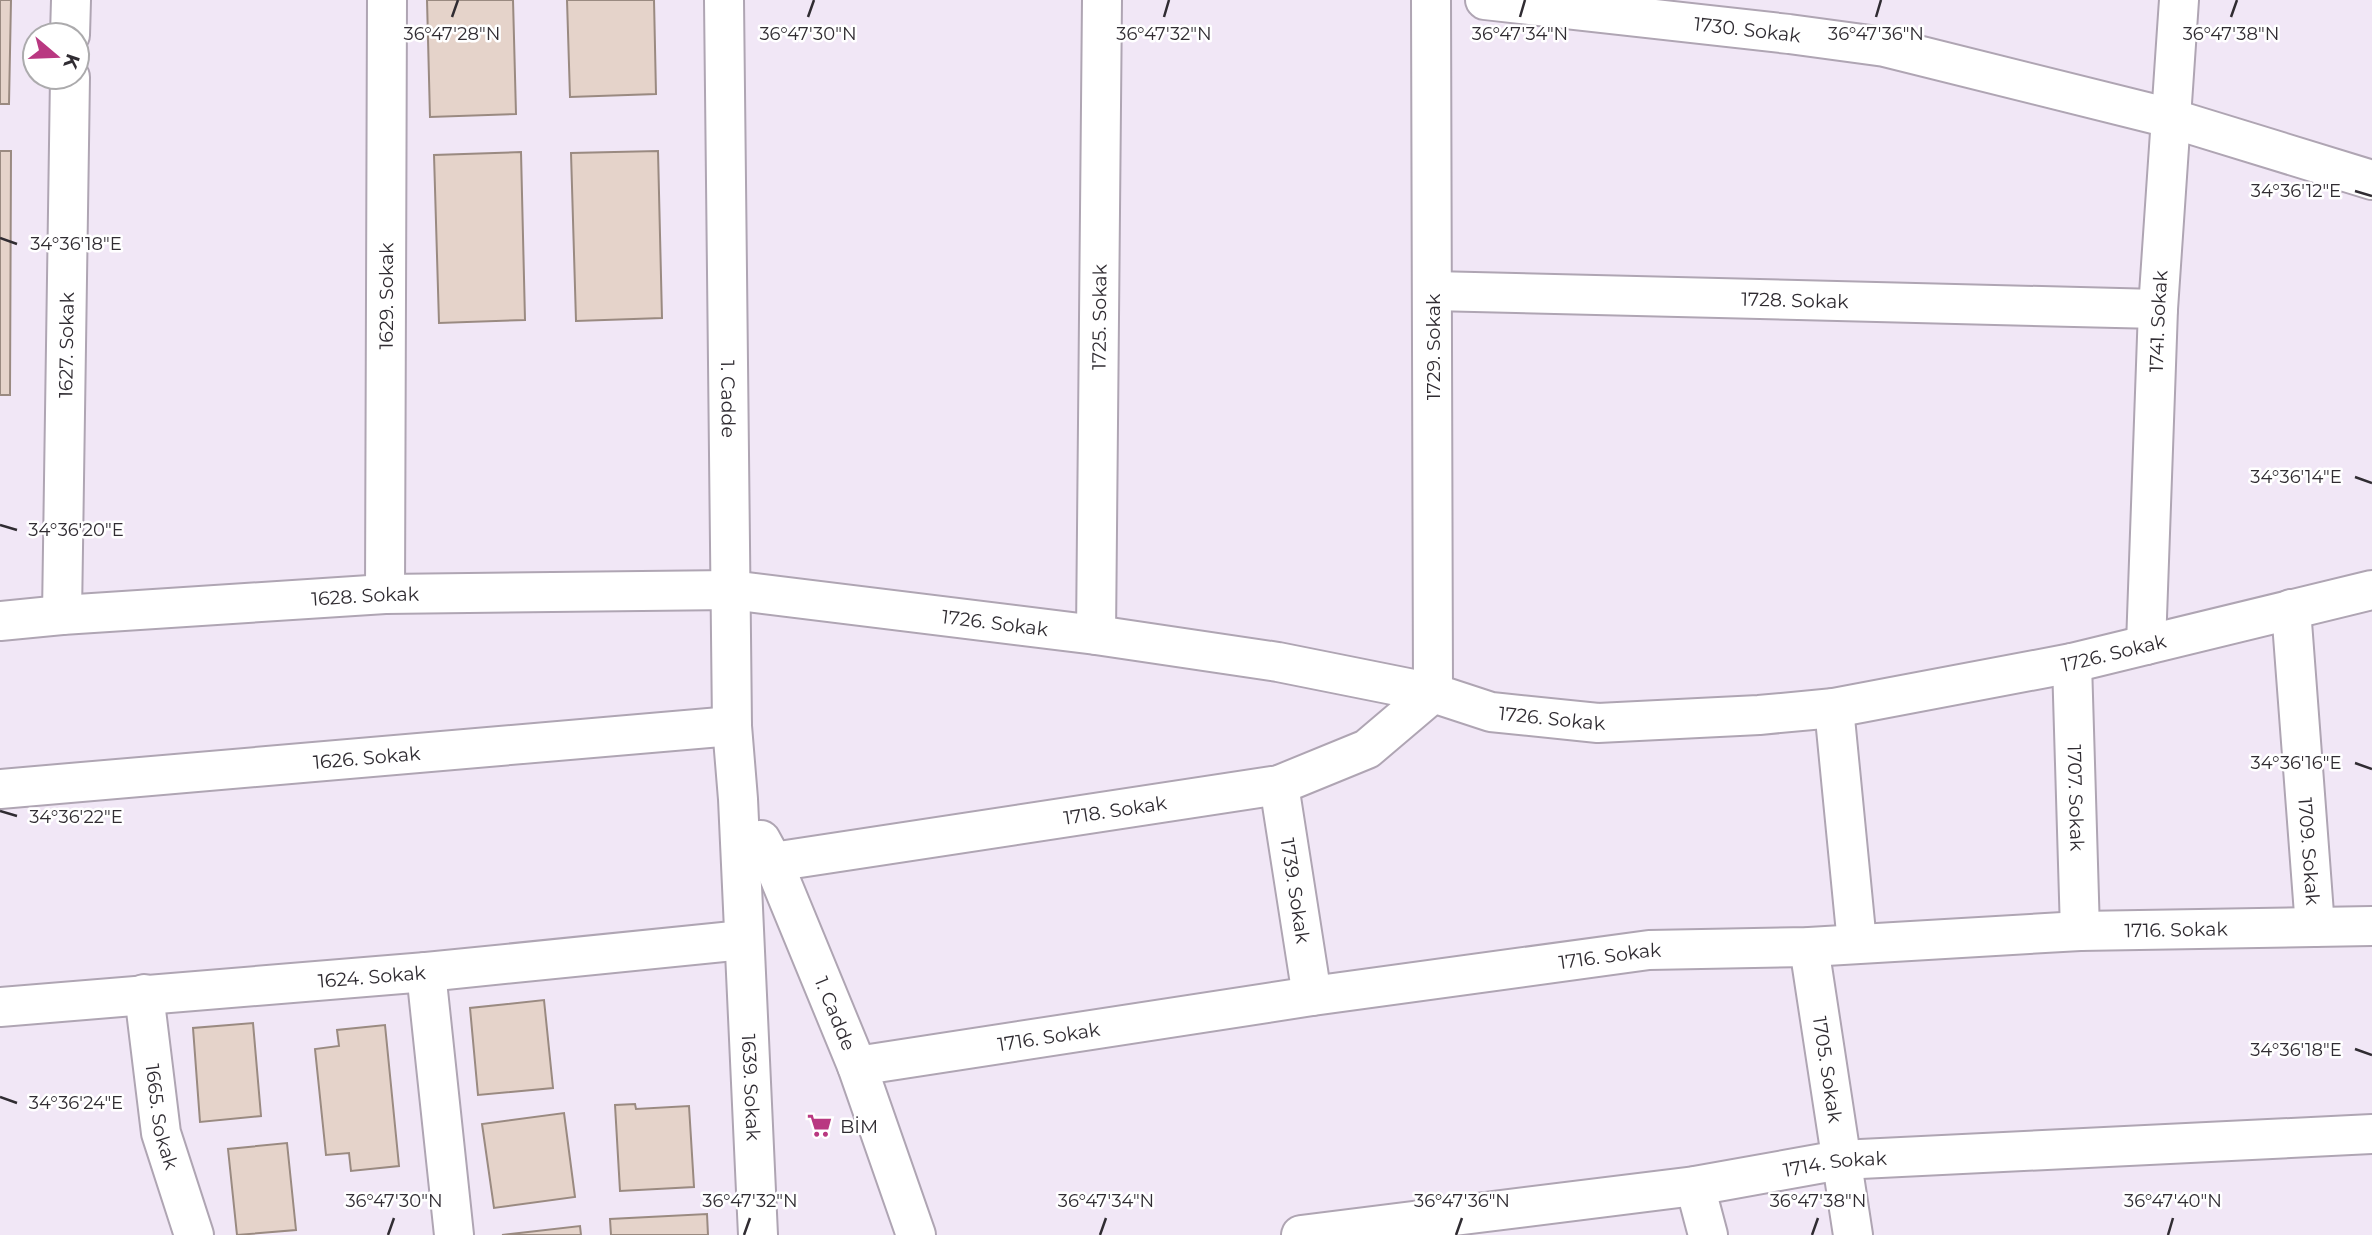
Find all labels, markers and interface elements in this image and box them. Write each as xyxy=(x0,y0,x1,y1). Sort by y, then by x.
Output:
street label: 1730. Sokak xyxy=(1693,12,1803,47)
north arrow xyxy=(21,21,91,91)
text: 36°47'28"N xyxy=(404,23,500,45)
text: 36°47'30"N xyxy=(759,23,857,45)
text: 36°47'32"N xyxy=(1116,23,1212,45)
text: 36°47'34"N xyxy=(1472,23,1568,45)
text: 36°47'36"N xyxy=(1828,23,1924,45)
text: 36°47'38"N xyxy=(2183,23,2279,45)
text: K xyxy=(58,51,85,73)
text: 34°36'12"E xyxy=(2251,180,2341,202)
text: 34°36'18"E xyxy=(30,233,122,255)
street label: 1629. Sokak xyxy=(374,242,398,350)
street label: 1725. Sokak xyxy=(1087,263,1111,370)
street label: 1741. Sokak xyxy=(2144,269,2172,373)
street label: 1728. Sokak xyxy=(1741,287,1850,313)
street label: 1627. Sokak xyxy=(54,291,78,398)
street label: 1729. Sokak xyxy=(1422,293,1445,400)
street label: 1. Cadde xyxy=(716,360,740,438)
text: 34°36'14"E xyxy=(2250,466,2342,488)
text: 34°36'20"E xyxy=(28,519,124,541)
street label: 1628. Sokak xyxy=(310,582,420,610)
street label: 1726. Sokak xyxy=(941,605,1050,641)
street label: 1726. Sokak xyxy=(2059,629,2169,676)
street label: 1726. Sokak xyxy=(1497,701,1606,735)
street label: 1626. Sokak xyxy=(312,741,422,774)
street label: 1707. Sokak xyxy=(2063,744,2089,852)
text: 34°36'16"E xyxy=(2251,752,2341,774)
street label: 1718. Sokak xyxy=(1062,791,1169,829)
street label: 1709. Sokak xyxy=(2294,797,2325,907)
text: 34°36'22"E xyxy=(29,806,123,828)
street label: 1739. Sokak xyxy=(1276,836,1315,946)
street label: 1716. Sokak xyxy=(2124,917,2228,942)
street label: 1716. Sokak xyxy=(1557,938,1662,974)
street label: 1624. Sokak xyxy=(317,961,427,992)
street label: 1. Cadde xyxy=(810,973,861,1054)
street label: 1705. Sokak xyxy=(1808,1015,1847,1125)
street label: 1716. Sokak xyxy=(996,1017,1102,1056)
street label: 1639. Sokak xyxy=(737,1033,765,1142)
text: 34°36'18"E xyxy=(2250,1039,2342,1061)
street label: 1665. Sokak xyxy=(141,1062,184,1173)
text: 34°36'24"E xyxy=(29,1092,123,1114)
supermarket icon: BİM xyxy=(806,1112,834,1140)
place label: BİM xyxy=(840,1115,878,1138)
street label: 1714. Sokak xyxy=(1781,1146,1888,1181)
text: 36°47'30"N xyxy=(345,1190,443,1212)
text: 36°47'32"N xyxy=(702,1190,798,1212)
text: 36°47'34"N xyxy=(1058,1190,1154,1212)
text: 36°47'36"N xyxy=(1414,1190,1510,1212)
text: 36°47'38"N xyxy=(1770,1190,1866,1212)
text: 36°47'40"N xyxy=(2124,1190,2222,1212)

